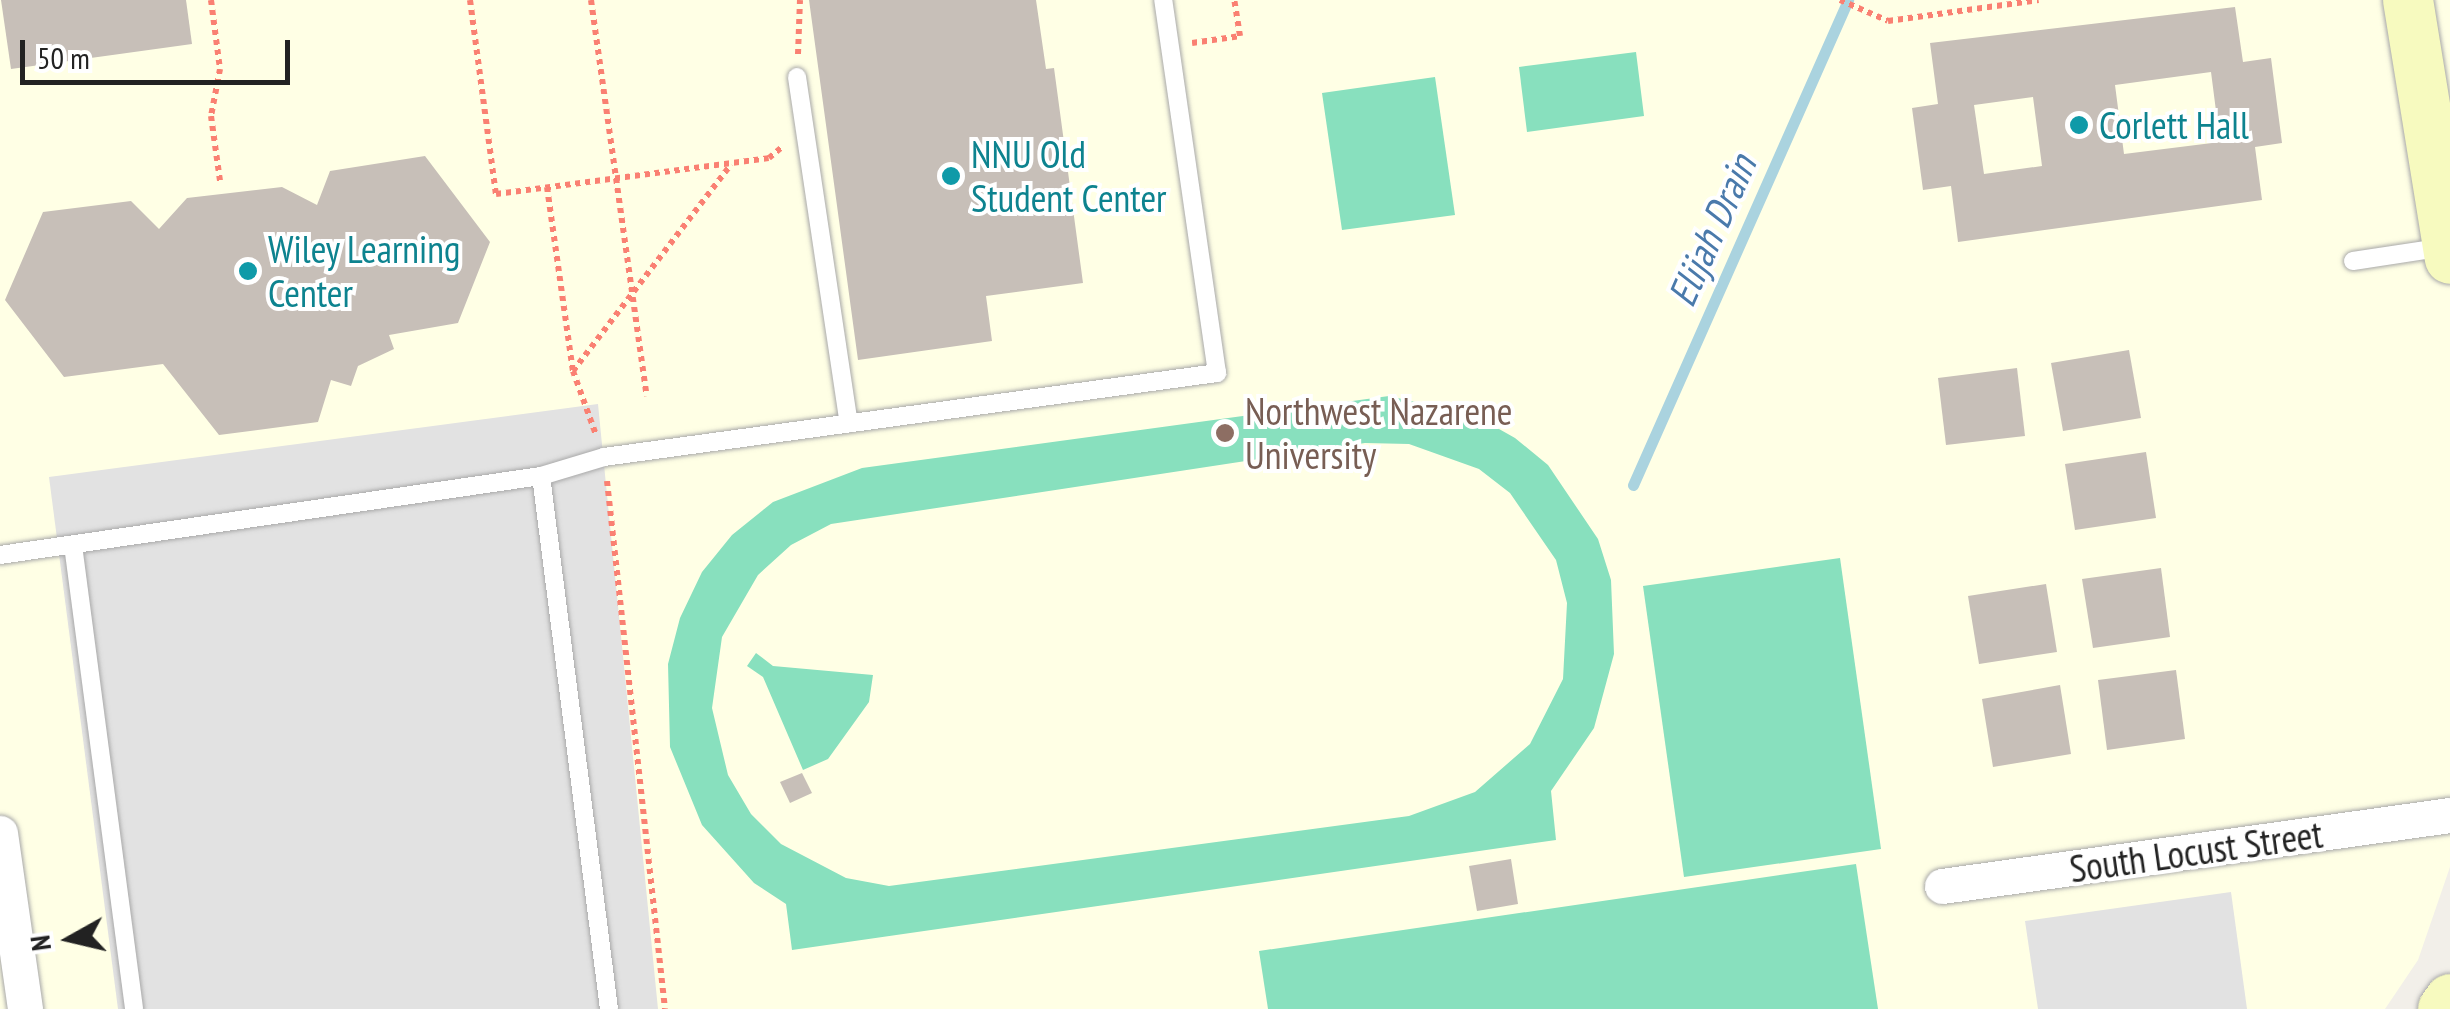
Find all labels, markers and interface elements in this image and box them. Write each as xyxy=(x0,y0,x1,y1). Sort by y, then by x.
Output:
scale bar xyxy=(25,20,295,82)
text: 50 m xyxy=(37,38,90,77)
place label: Corlett Hall xyxy=(2099,102,2249,148)
marker: Corlett Hall xyxy=(2068,114,2090,136)
place label: NNU Old Student Center xyxy=(971,131,1167,220)
water label: Elijah Drain xyxy=(1657,147,1765,313)
marker: NNU Old Student Center xyxy=(940,165,962,187)
place label: Wiley Learning Center xyxy=(268,226,461,316)
marker: Wiley Learning Center xyxy=(237,260,259,282)
place label: Northwest Nazarene University xyxy=(1245,388,1512,478)
marker: Northwest Nazarene University xyxy=(1214,422,1236,444)
street label: South Locust Street xyxy=(2067,811,2325,891)
north arrow xyxy=(20,889,120,989)
text: N xyxy=(20,933,59,953)

